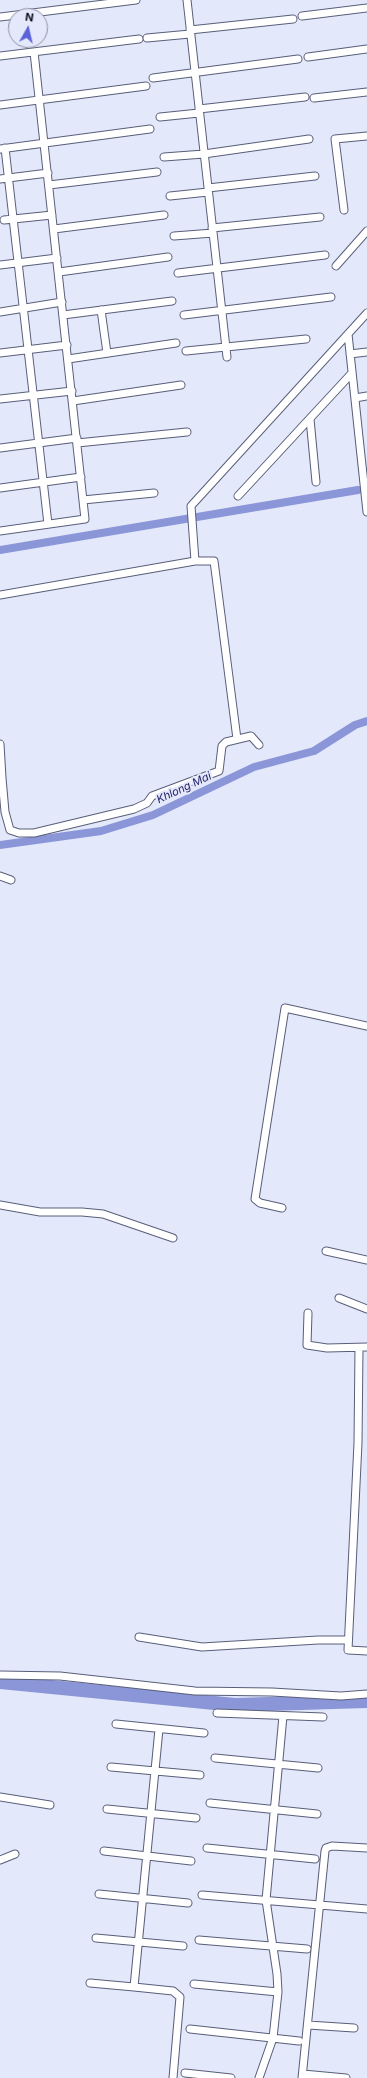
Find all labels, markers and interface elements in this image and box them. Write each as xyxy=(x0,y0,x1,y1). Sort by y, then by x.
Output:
north arrow xyxy=(8,8,48,48)
text: N xyxy=(24,10,35,25)
water label: Khlong Mai xyxy=(155,770,213,806)

